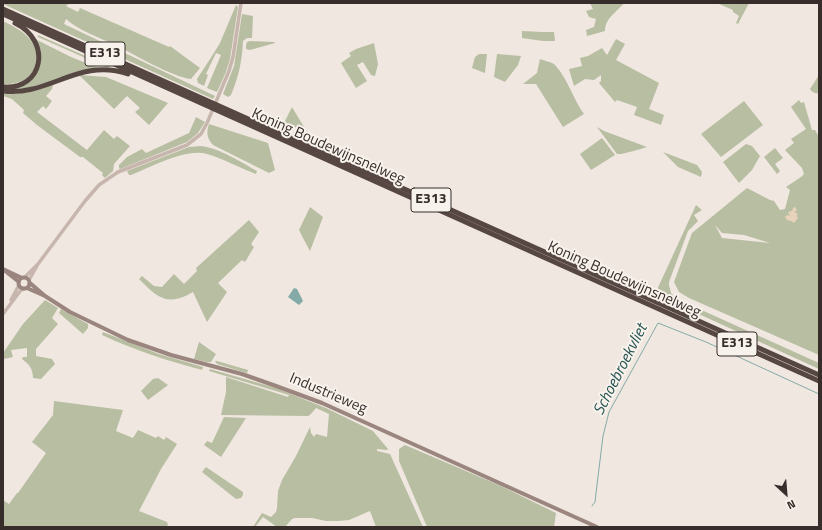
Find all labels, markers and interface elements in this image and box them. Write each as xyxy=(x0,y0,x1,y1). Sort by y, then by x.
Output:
road number: E313 xyxy=(85,42,125,66)
street label: Koning Boudewijnsnelweg xyxy=(249,105,407,189)
road number: E313 xyxy=(411,188,451,212)
street label: Koning Boudewijnsnelweg xyxy=(545,238,703,322)
water label: Schoebroekvliet xyxy=(590,321,652,419)
road number: E313 xyxy=(717,332,757,356)
street label: Industrieweg xyxy=(287,370,369,418)
north arrow xyxy=(766,474,806,514)
text: N xyxy=(784,496,798,514)

